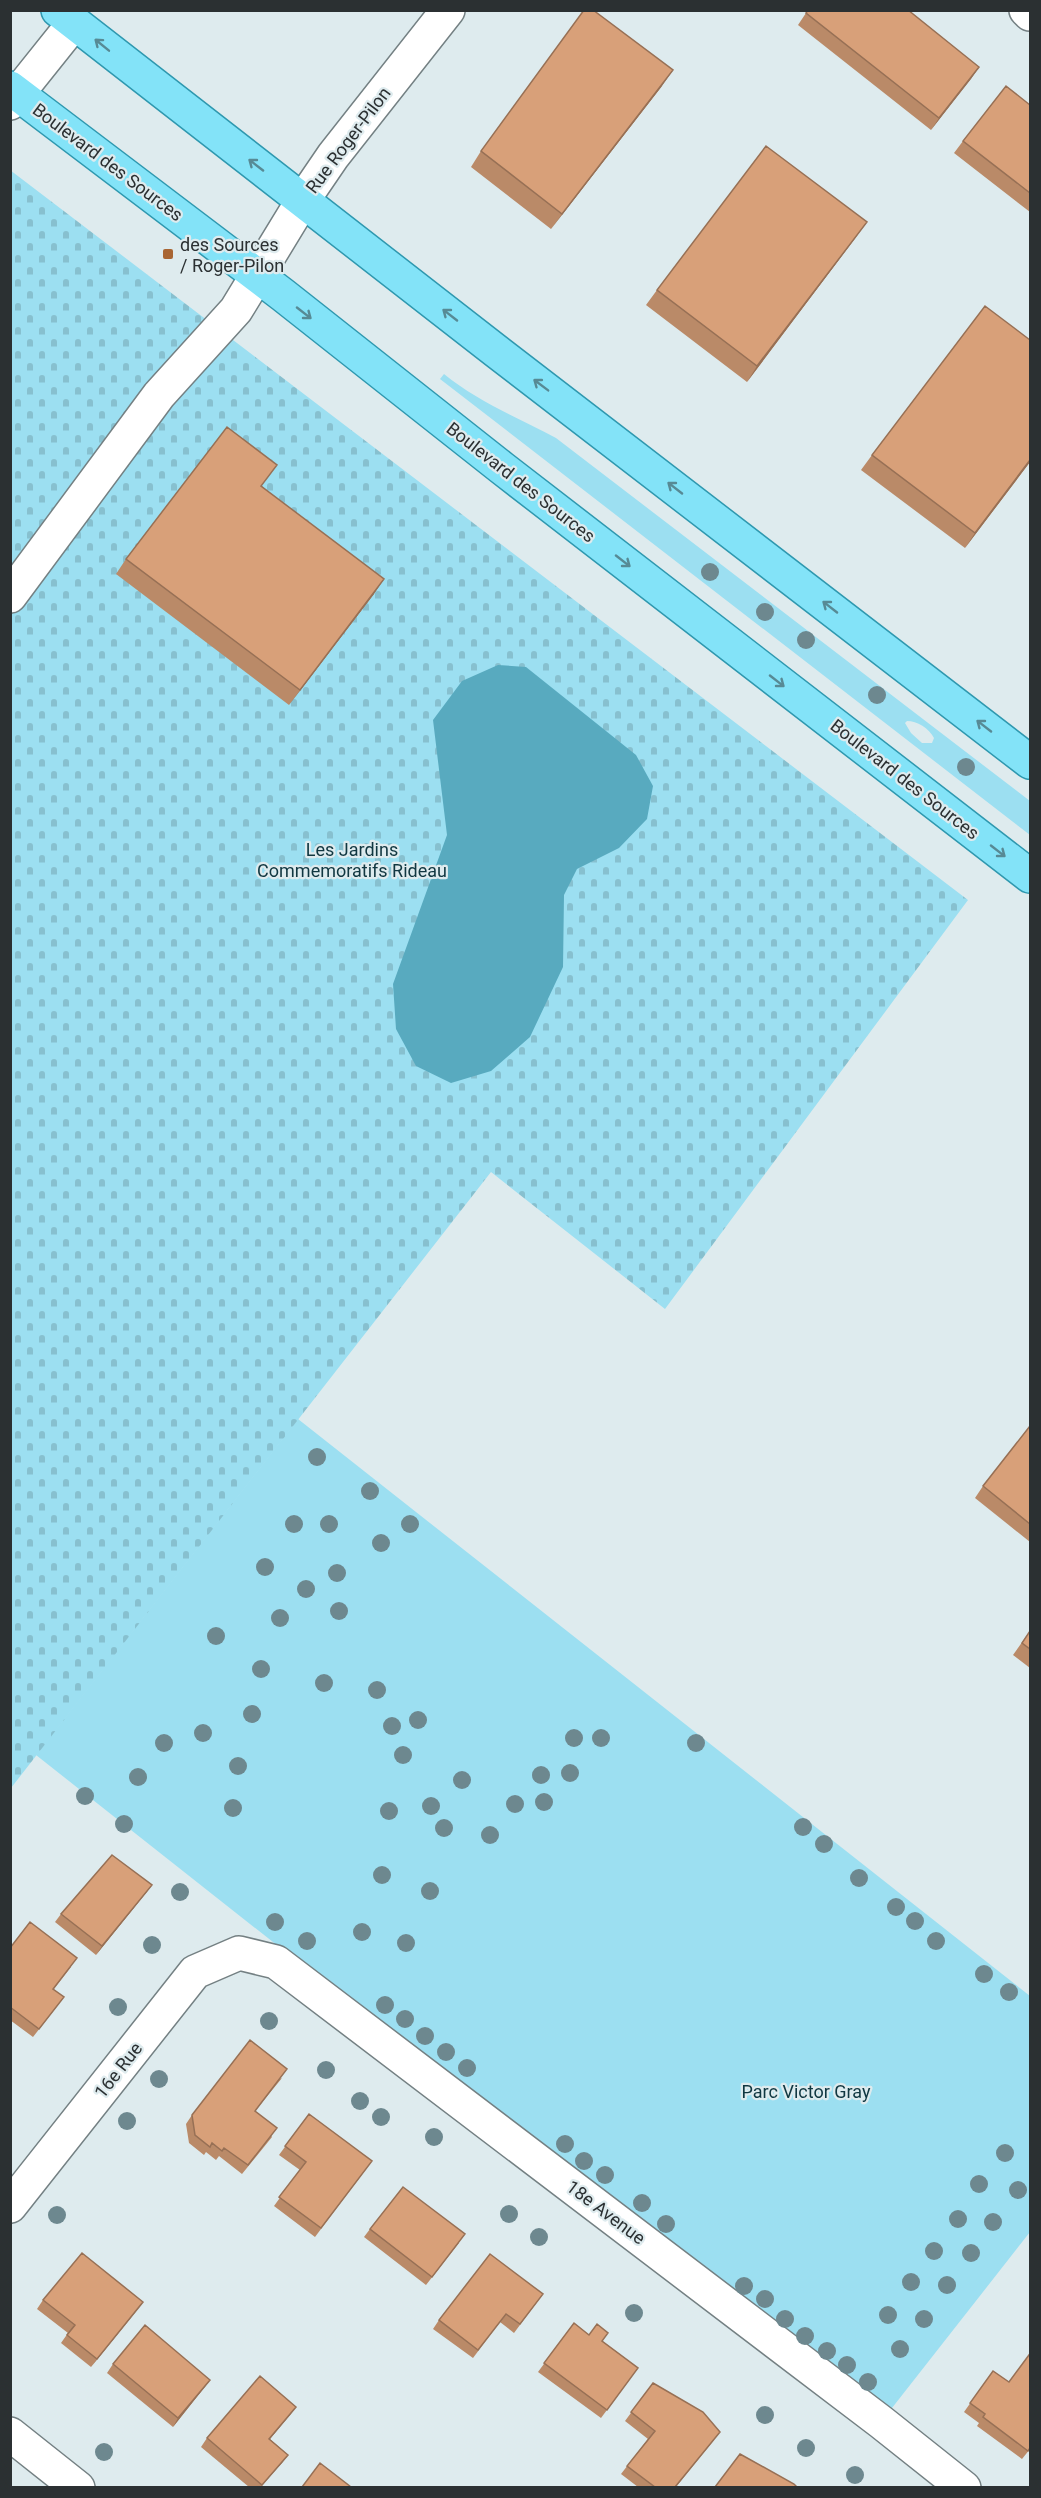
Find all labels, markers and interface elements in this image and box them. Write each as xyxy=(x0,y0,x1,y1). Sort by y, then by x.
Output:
one-way arrow xyxy=(94,39,110,52)
street label: Rue Roger-Pilon xyxy=(301,83,395,197)
street label: Boulevard des Sources xyxy=(29,99,187,225)
one-way arrow xyxy=(248,158,264,171)
place label: des Sources / Roger-Pilon xyxy=(180,234,284,276)
marker: des Sources / Roger-Pilon xyxy=(161,247,175,261)
one-way arrow xyxy=(295,306,311,319)
one-way arrow xyxy=(442,309,458,322)
one-way arrow xyxy=(533,379,549,391)
street label: Boulevard des Sources xyxy=(443,417,599,547)
one-way arrow xyxy=(668,482,684,494)
one-way arrow xyxy=(615,555,631,568)
one-way arrow xyxy=(822,601,838,614)
one-way arrow xyxy=(769,674,785,687)
street label: Boulevard des Sources xyxy=(827,714,983,844)
one-way arrow xyxy=(977,720,993,733)
park label: Les Jardins Commemoratifs Rideau xyxy=(257,839,447,881)
one-way arrow xyxy=(990,845,1006,858)
street label: 16e Rue xyxy=(90,2038,146,2102)
park label: Parc Victor Gray xyxy=(742,2081,871,2102)
street label: 18e Avenue xyxy=(563,2176,649,2248)

